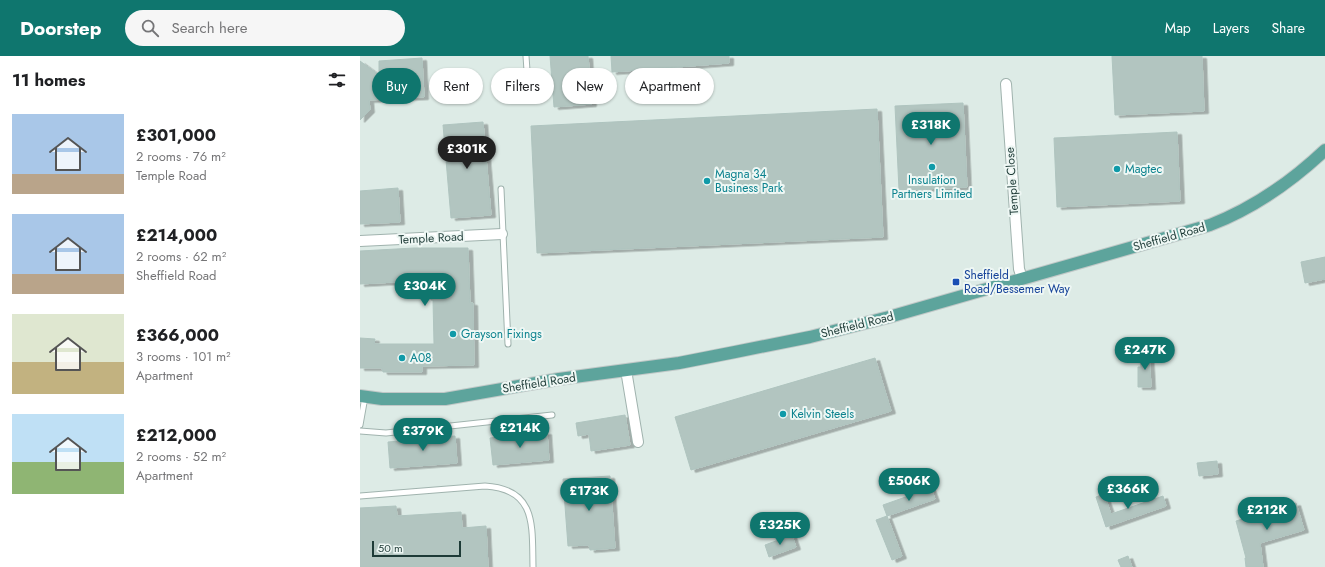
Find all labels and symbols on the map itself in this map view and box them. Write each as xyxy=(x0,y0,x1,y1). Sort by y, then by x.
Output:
pin: £318K xyxy=(903,112,959,146)
pin: £301K xyxy=(439,136,495,170)
street label: Temple Close xyxy=(1001,147,1023,215)
place label: Magtec xyxy=(1125,160,1162,178)
marker: Insulation Partners Limited xyxy=(927,162,937,172)
marker: Magtec xyxy=(1112,164,1122,174)
place label: Magna 34 Business Park xyxy=(715,165,784,197)
place label: Insulation Partners Limited xyxy=(892,171,972,203)
marker: Magna 34 Business Park xyxy=(702,176,712,186)
street label: Sheffield Road xyxy=(1131,218,1207,256)
street label: Temple Road xyxy=(398,227,464,249)
place label: Sheffield Road/Bessemer Way xyxy=(964,266,1070,298)
pin: £304K xyxy=(397,273,453,307)
marker: Sheffield Road/Bessemer Way xyxy=(951,277,961,287)
street label: Sheffield Road xyxy=(819,307,895,343)
place label: Grayson Fixings xyxy=(461,325,542,343)
marker: Grayson Fixings xyxy=(448,329,458,339)
pin: £247K xyxy=(1117,337,1173,371)
place label: A08 xyxy=(410,349,432,367)
marker: A08 xyxy=(397,353,407,363)
street label: Sheffield Road xyxy=(501,368,577,398)
place label: Kelvin Steels xyxy=(791,405,854,423)
marker: Kelvin Steels xyxy=(778,409,788,419)
pin: £214K xyxy=(492,415,548,449)
pin: £379K xyxy=(395,418,451,452)
pin: £506K xyxy=(881,468,937,502)
pin: £366K xyxy=(1100,476,1156,510)
pin: £173K xyxy=(561,478,617,512)
pin: £212K xyxy=(1239,497,1295,531)
pin: £325K xyxy=(752,512,808,546)
scale bar xyxy=(372,539,461,558)

